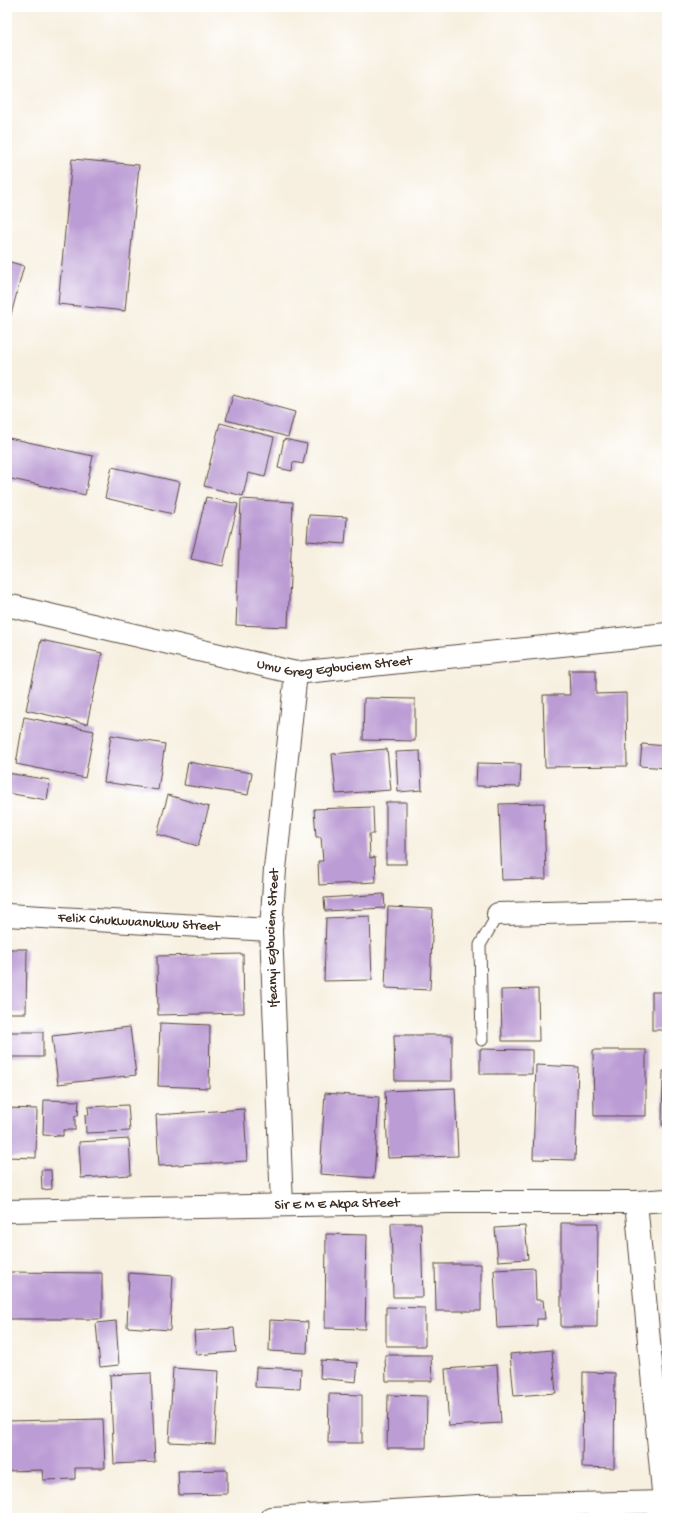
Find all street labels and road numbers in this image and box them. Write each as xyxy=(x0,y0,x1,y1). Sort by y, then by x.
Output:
street label: Umu Greg Egbuciem Street xyxy=(255,652,414,682)
street label: Ifeanyi Egbuciem Street xyxy=(262,867,284,1008)
street label: Felix Chukwuanukwu Street xyxy=(56,909,221,936)
street label: Sir E M E Akpa Street xyxy=(274,1195,401,1214)

